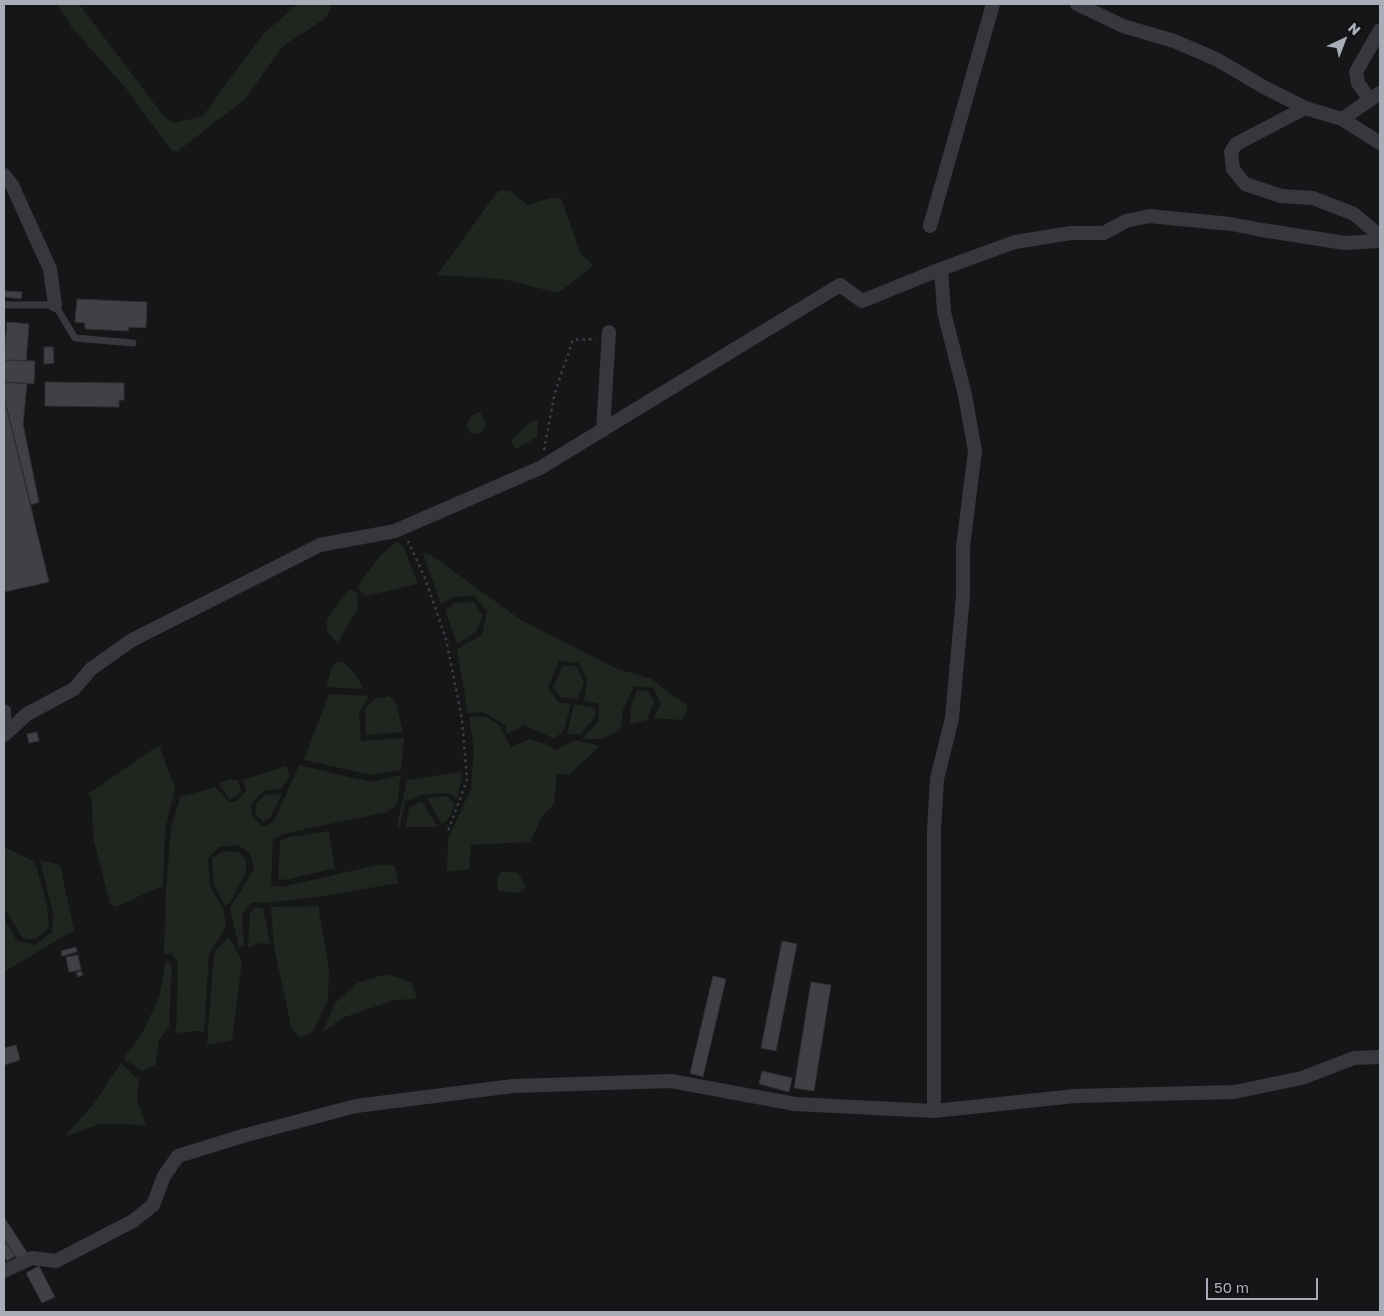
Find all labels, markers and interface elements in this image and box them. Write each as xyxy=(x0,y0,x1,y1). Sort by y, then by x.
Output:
north arrow xyxy=(1319,15,1369,65)
text: N xyxy=(1345,19,1364,39)
scale bar xyxy=(1209,1268,1322,1300)
text: 50 m xyxy=(1214,1278,1249,1296)

